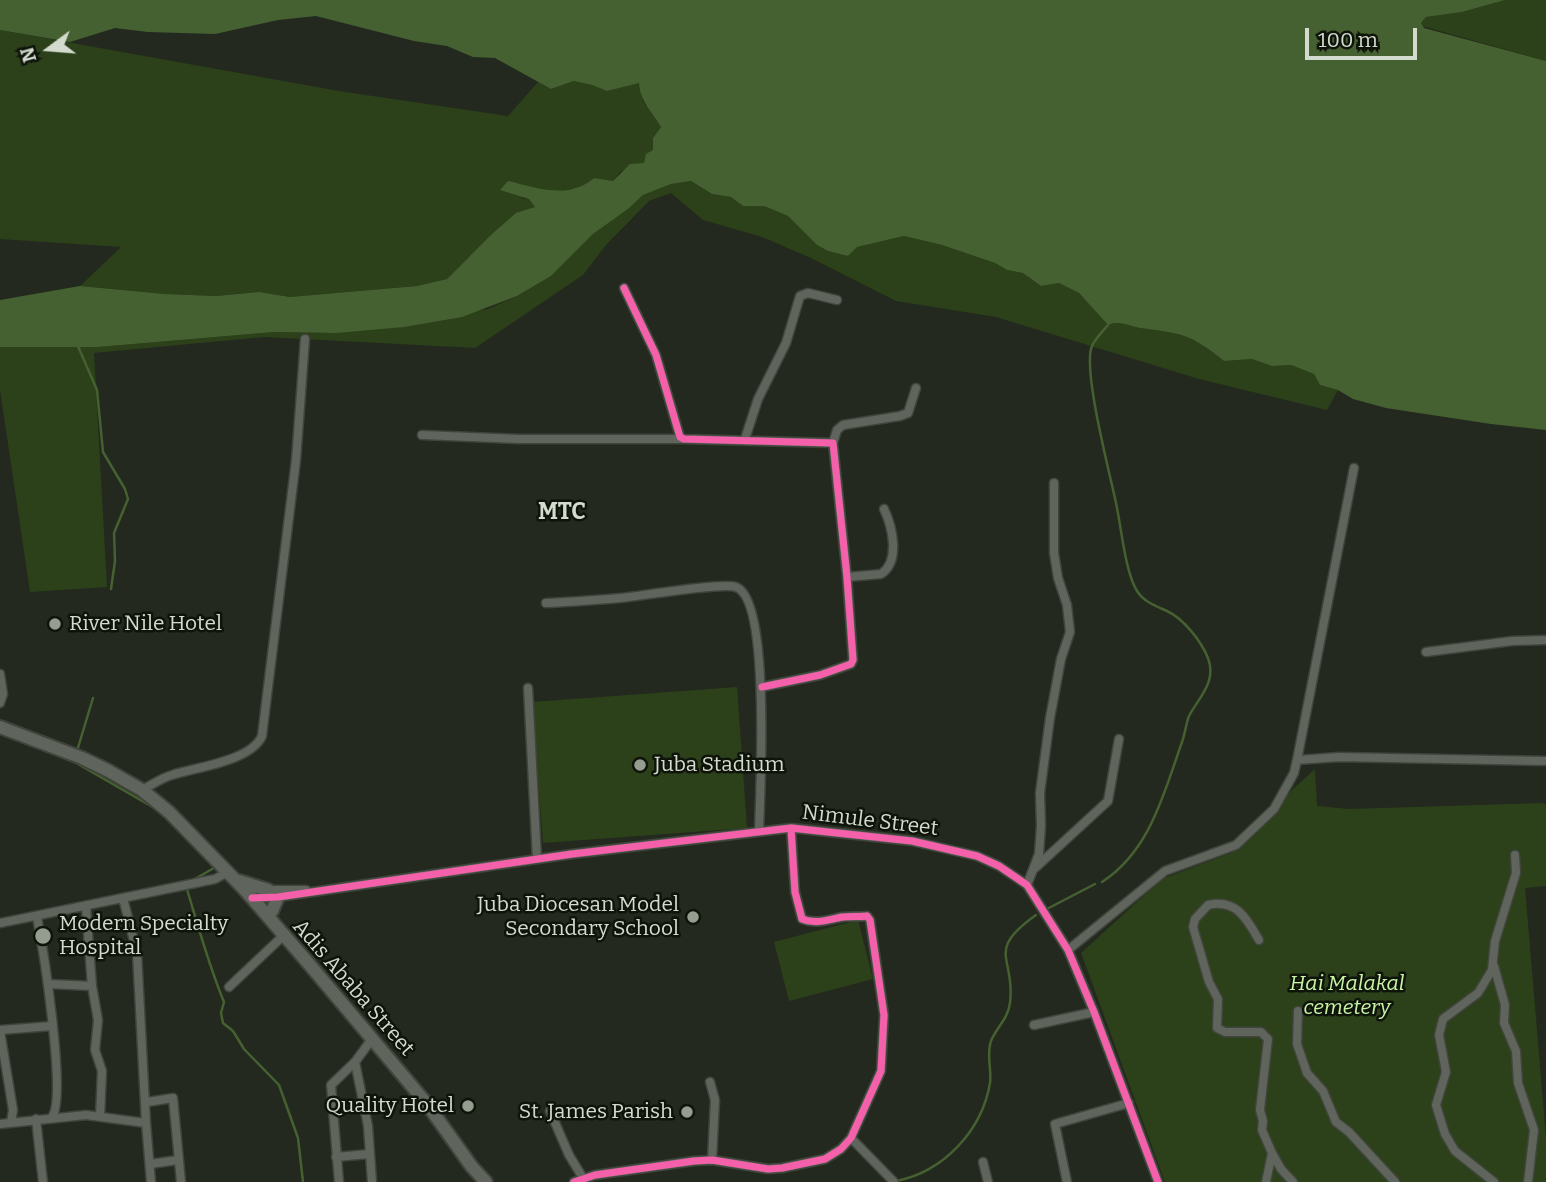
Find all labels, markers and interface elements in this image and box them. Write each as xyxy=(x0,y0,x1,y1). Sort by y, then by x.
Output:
north arrow xyxy=(14,14,84,84)
scale bar xyxy=(1308,14,1420,58)
text: 100 m xyxy=(1318,27,1378,53)
text: N xyxy=(15,45,41,65)
district label: MTC xyxy=(538,499,586,527)
place label: River Nile Hotel xyxy=(69,611,222,637)
marker: River Nile Hotel xyxy=(47,616,63,632)
place label: Juba Stadium xyxy=(654,752,785,778)
marker: Juba Stadium xyxy=(632,757,648,773)
street label: Nimule Street xyxy=(800,800,940,842)
place label: Juba Diocesan Model Secondary School xyxy=(477,892,679,942)
marker: Juba Diocesan Model Secondary School xyxy=(685,909,701,925)
place label: Modern Specialty Hospital xyxy=(59,911,228,961)
street label: Adis Ababa Street xyxy=(287,915,419,1061)
marker: Modern Specialty Hospital xyxy=(33,926,53,946)
park label: Hai Malakal cemetery xyxy=(1290,971,1404,1021)
place label: Quality Hotel xyxy=(326,1093,454,1119)
marker: Quality Hotel xyxy=(460,1098,476,1114)
place label: St. James Parish xyxy=(519,1099,673,1125)
marker: St. James Parish xyxy=(679,1104,695,1120)

